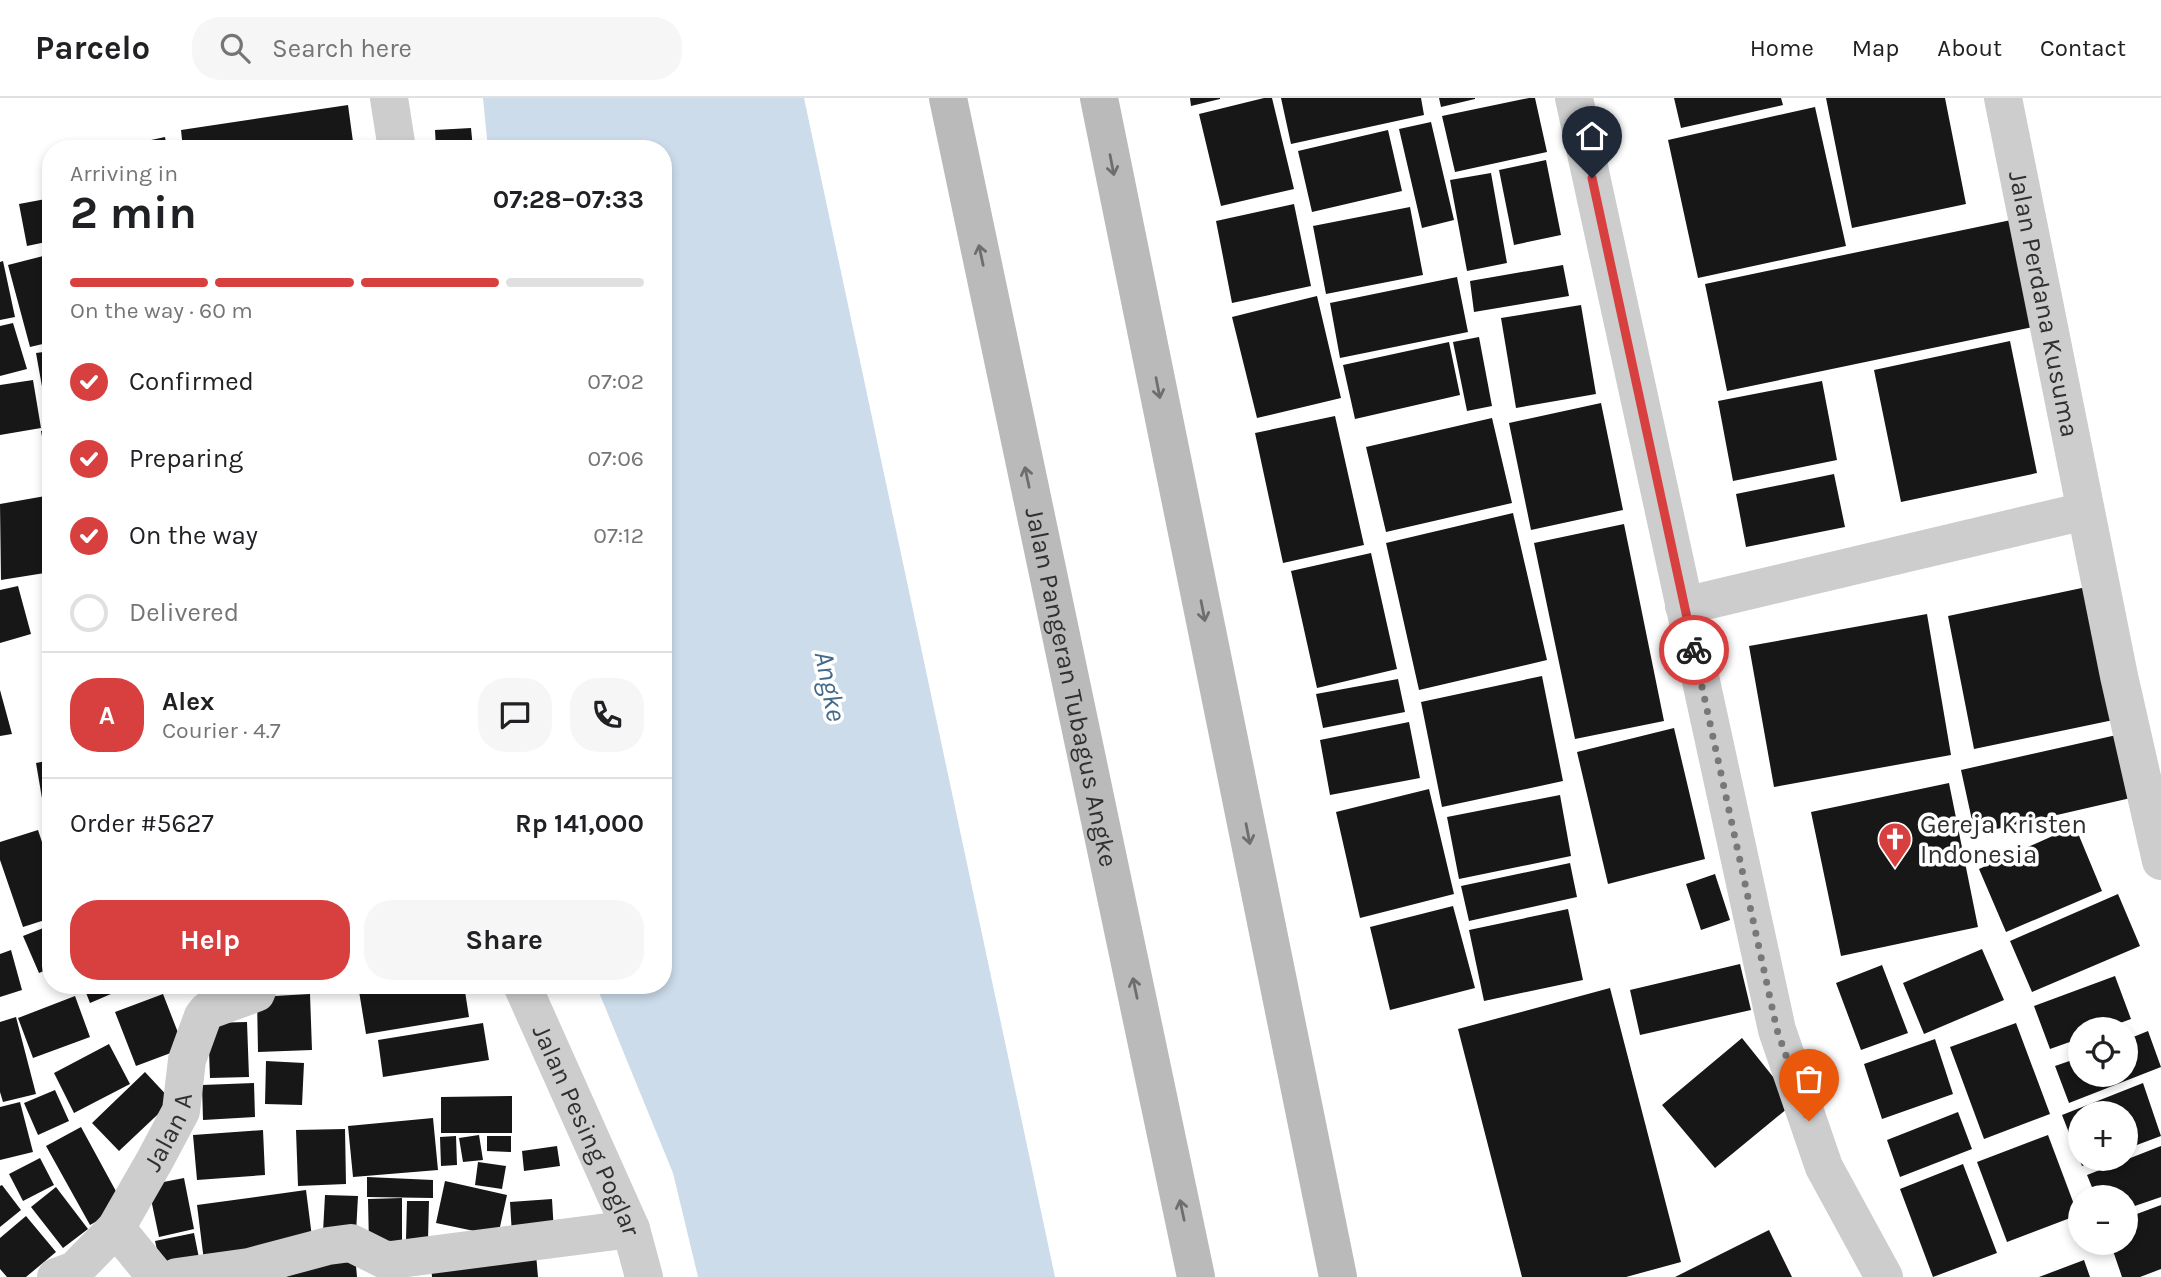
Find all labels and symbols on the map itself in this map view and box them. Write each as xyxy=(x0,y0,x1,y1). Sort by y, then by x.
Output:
pin xyxy=(1562,106,1622,178)
one-way arrow xyxy=(1106,153,1120,176)
street label: Jalan Perdana Kusuma xyxy=(2002,168,2086,440)
one-way arrow xyxy=(973,244,987,267)
one-way arrow xyxy=(1151,376,1165,399)
one-way arrow xyxy=(1020,466,1034,489)
street label: Jalan Pangeran Tubagus Angke xyxy=(1019,505,1124,870)
one-way arrow xyxy=(1196,599,1210,622)
courier xyxy=(1659,615,1729,685)
water label: Angke xyxy=(808,648,853,724)
place label: Gereja Kristen Indonesia xyxy=(1920,809,2087,870)
church icon: Gereja Kristen Indonesia xyxy=(1876,820,1914,869)
one-way arrow xyxy=(1241,822,1255,845)
one-way arrow xyxy=(1128,977,1141,1000)
street label: Jalan Pesing Poglar xyxy=(526,1020,647,1240)
pin xyxy=(1779,1049,1839,1121)
street label: Jalan A xyxy=(137,1091,199,1177)
one-way arrow xyxy=(1174,1199,1188,1222)

